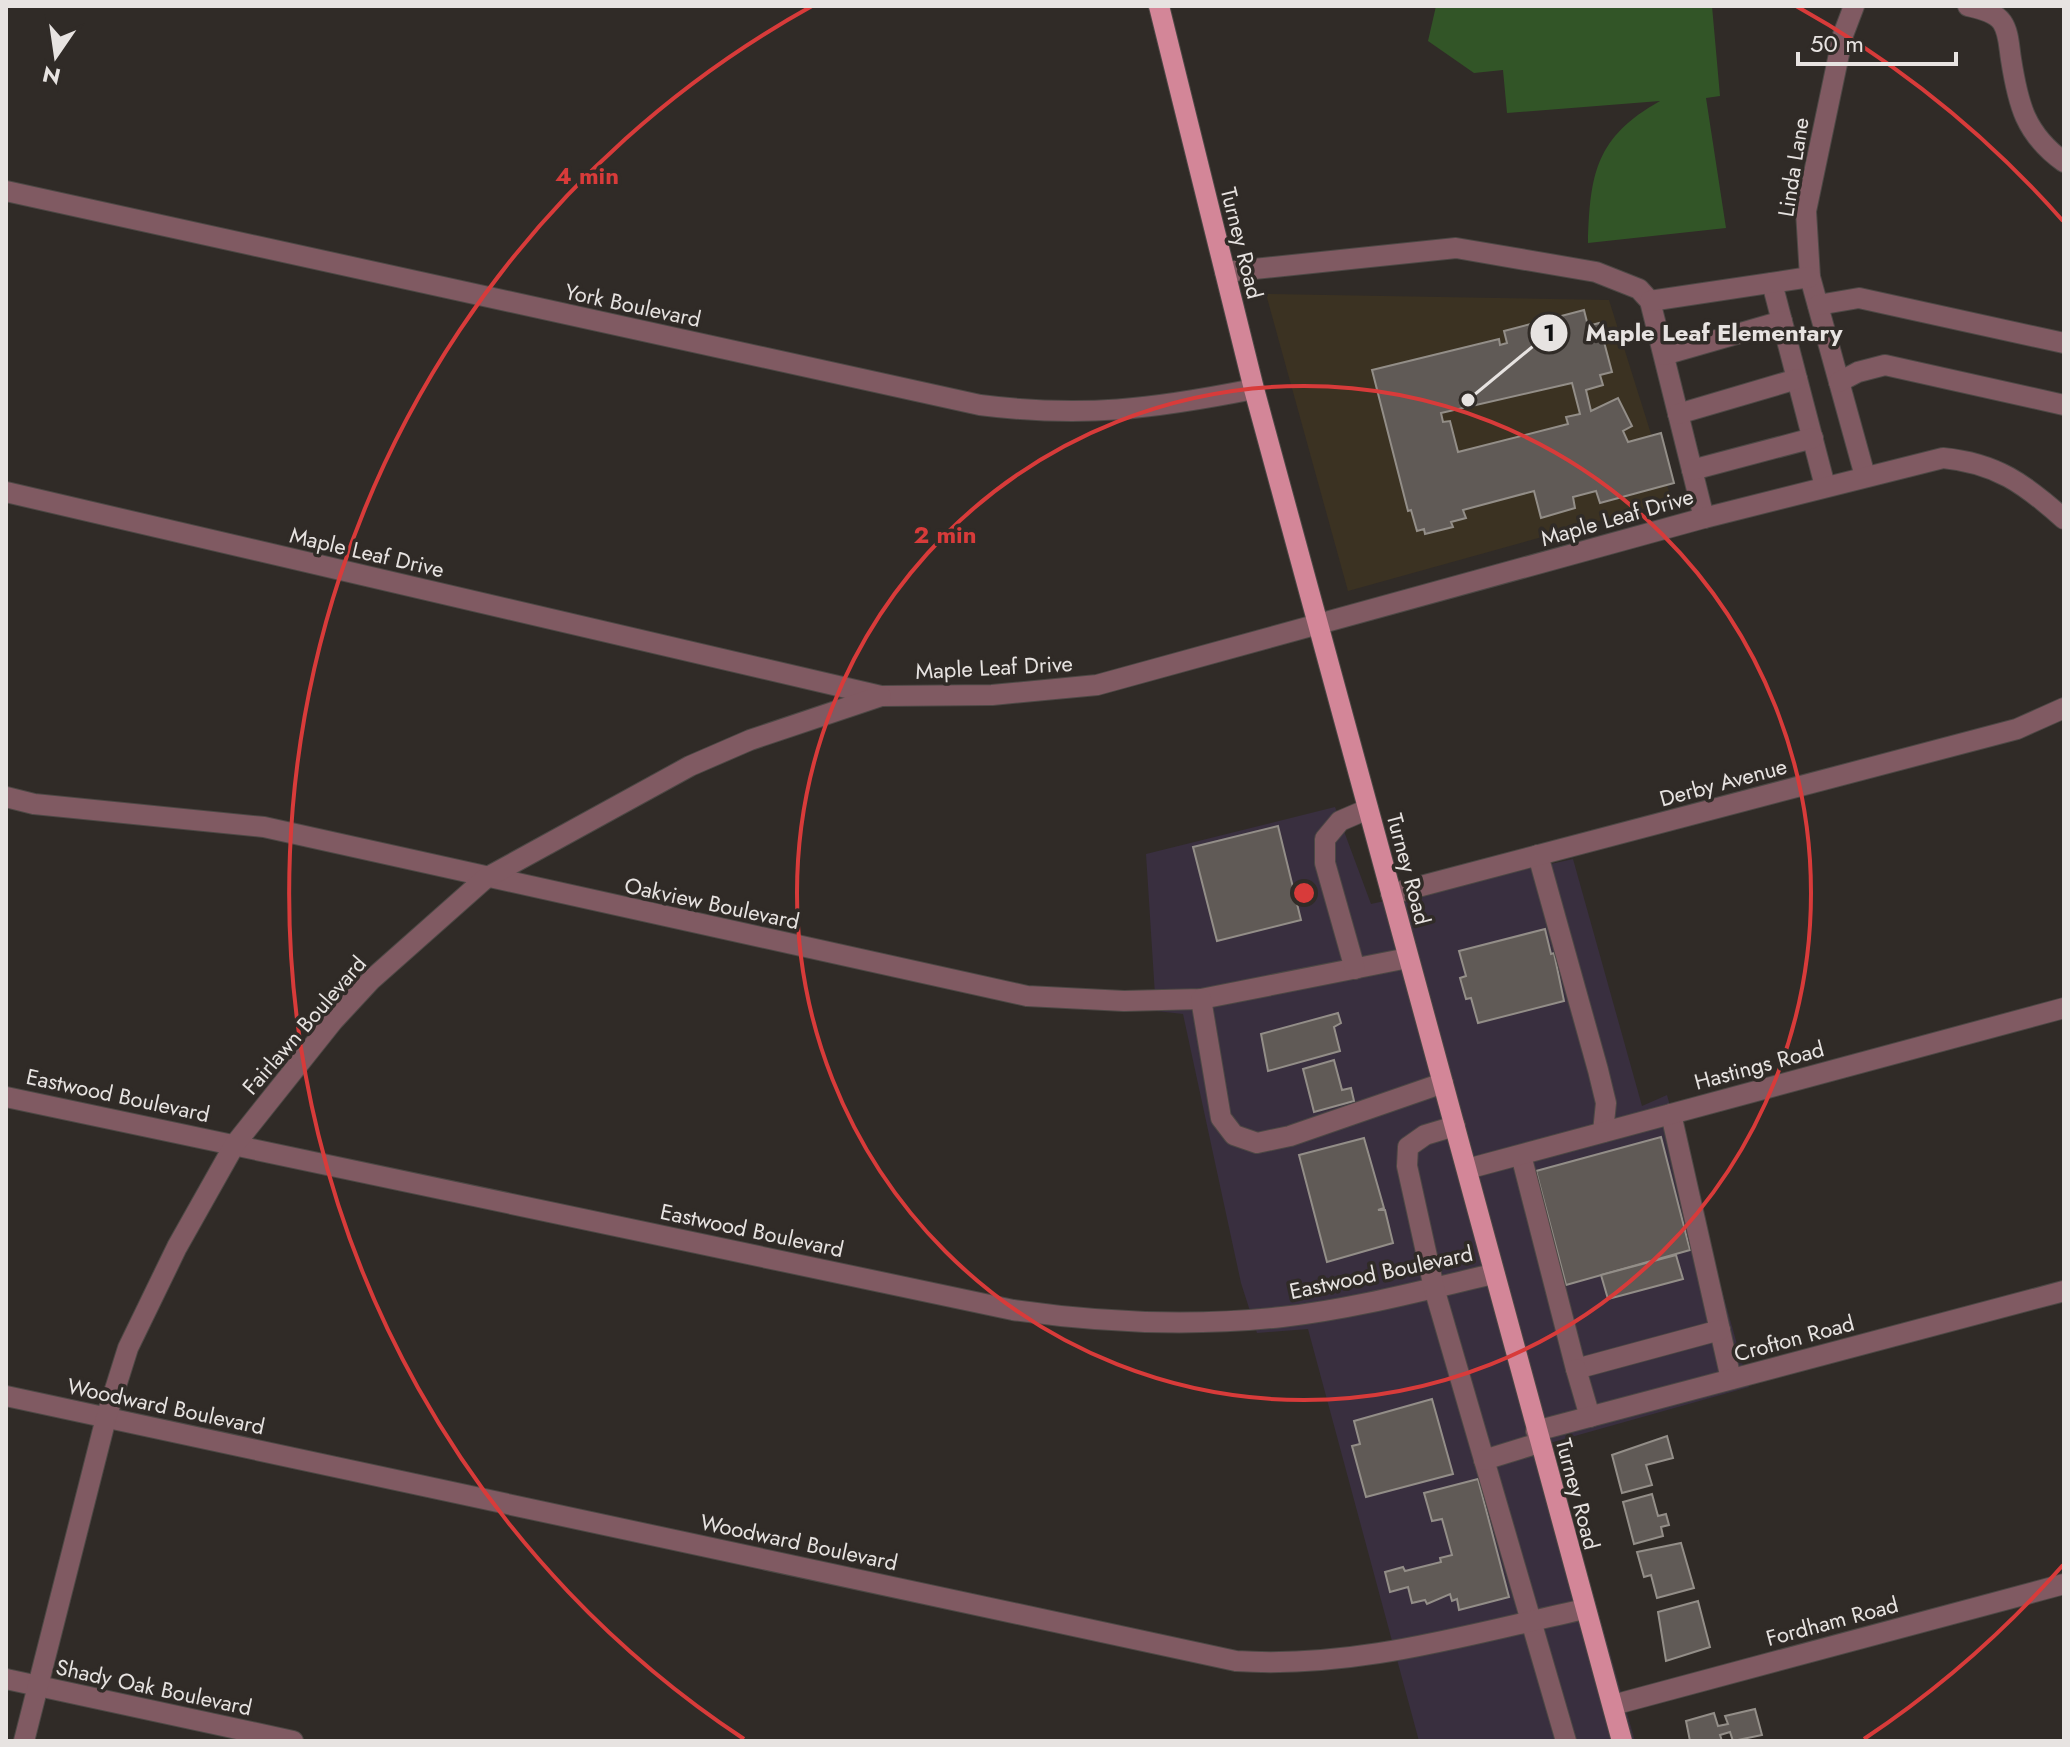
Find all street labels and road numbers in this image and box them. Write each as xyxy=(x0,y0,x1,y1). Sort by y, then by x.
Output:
street label: Linda Lane xyxy=(1769,115,1817,219)
street label: Turney Road xyxy=(1213,184,1271,302)
street label: York Boulevard xyxy=(562,275,704,335)
street label: Maple Leaf Drive xyxy=(1537,480,1697,554)
street label: Maple Leaf Drive xyxy=(287,519,447,585)
street label: Maple Leaf Drive xyxy=(914,647,1074,687)
street label: Derby Avenue xyxy=(1656,750,1790,814)
street label: Turney Road xyxy=(1379,810,1439,928)
street label: Oakview Boulevard xyxy=(622,869,802,937)
street label: Fairlawn Boulevard xyxy=(234,948,374,1102)
street label: Hastings Road xyxy=(1691,1032,1827,1098)
street label: Eastwood Boulevard xyxy=(23,1060,213,1130)
street label: Eastwood Boulevard xyxy=(657,1195,847,1265)
street label: Eastwood Boulevard xyxy=(1286,1237,1476,1307)
street label: Crofton Road xyxy=(1730,1307,1858,1369)
street label: Woodward Boulevard xyxy=(64,1369,268,1443)
street label: Turney Road xyxy=(1548,1435,1608,1553)
street label: Woodward Boulevard xyxy=(697,1505,901,1579)
street label: Fordham Road xyxy=(1762,1588,1902,1654)
street label: Shady Oak Boulevard xyxy=(53,1651,255,1723)

